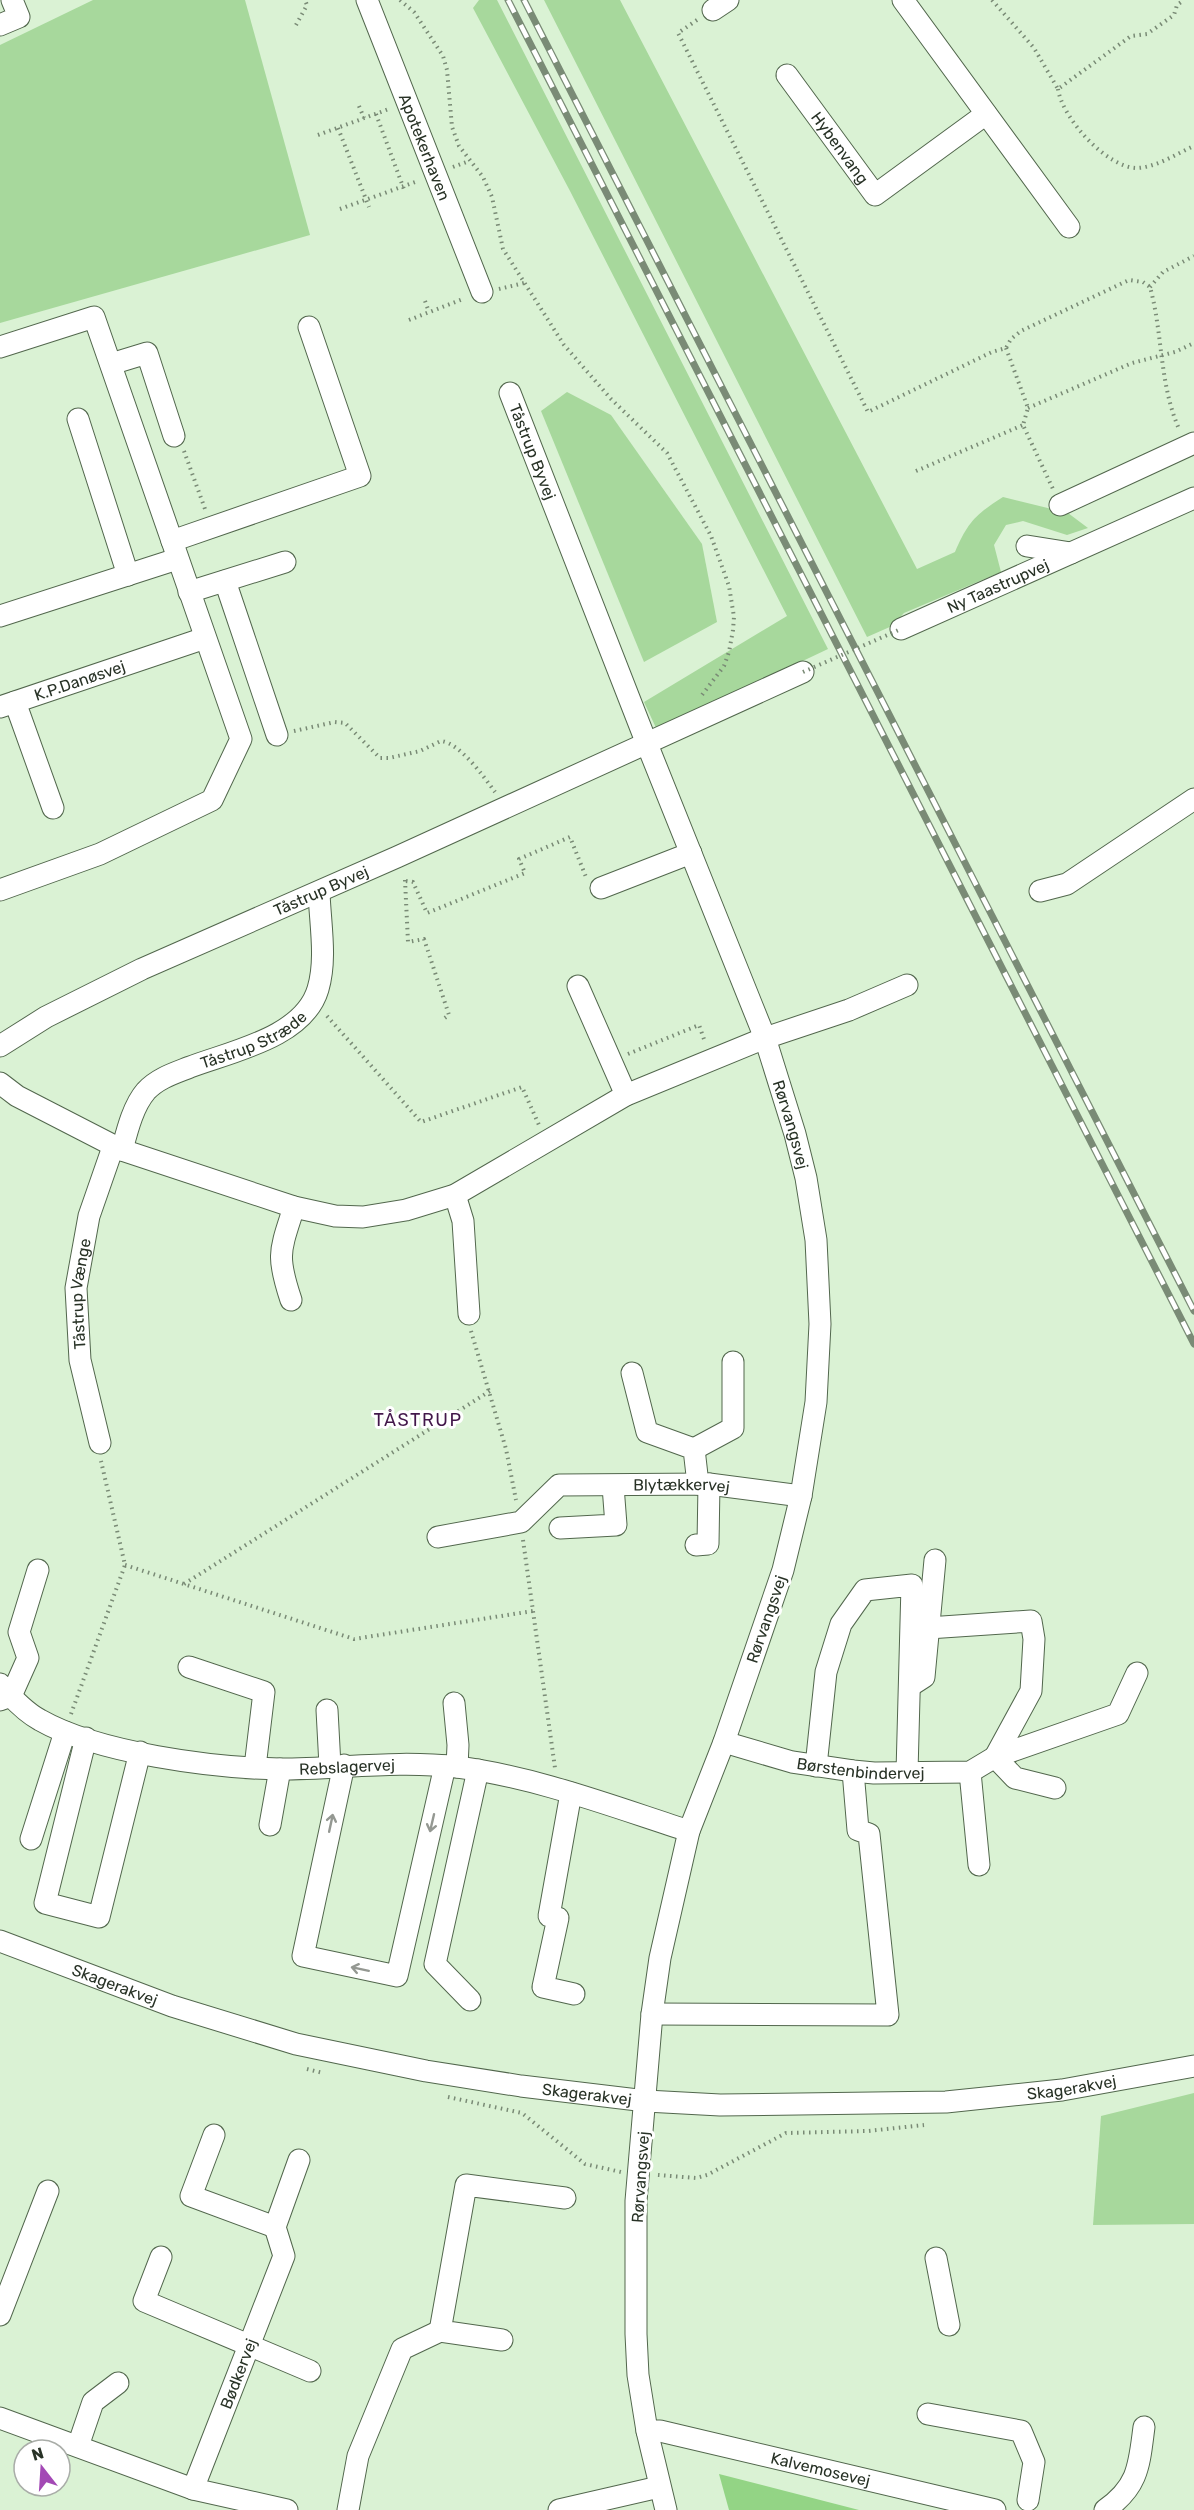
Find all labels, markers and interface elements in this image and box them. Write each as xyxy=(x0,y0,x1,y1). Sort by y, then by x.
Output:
street label: Apotekerhaven xyxy=(395,91,454,203)
street label: Hybenvang xyxy=(807,108,873,188)
street label: Tåstrup Byvej xyxy=(505,401,560,503)
street label: Ny Taastrupvej xyxy=(944,555,1052,617)
street label: K.P.Danøsvej xyxy=(32,657,128,705)
street label: Tåstrup Byvej xyxy=(271,862,371,920)
street label: Tåstrup Stræde xyxy=(198,1007,311,1073)
street label: Rørvangsvej xyxy=(769,1078,812,1171)
street label: Tåstrup Vænge xyxy=(67,1237,95,1350)
district label: TÅSTRUP xyxy=(374,1409,462,1431)
street label: Blytækkervej xyxy=(633,1475,731,1497)
street label: Rørvangsvej xyxy=(743,1573,790,1666)
street label: Børstenbindervej xyxy=(795,1754,925,1783)
street label: Rebslagervej xyxy=(299,1755,395,1779)
one-way arrow xyxy=(425,1813,437,1832)
one-way arrow xyxy=(326,1814,337,1833)
street label: Skagerakvej xyxy=(69,1960,160,2010)
one-way arrow xyxy=(351,1962,370,1974)
street label: Skagerakvej xyxy=(1026,2071,1118,2104)
street label: Skagerakvej xyxy=(541,2080,633,2109)
street label: Rørvangsvej xyxy=(628,2131,653,2223)
street label: Bødkervej xyxy=(216,2336,261,2412)
north arrow xyxy=(12,2438,72,2498)
text: N xyxy=(29,2443,46,2465)
street label: Kalvemosevej xyxy=(769,2448,872,2490)

